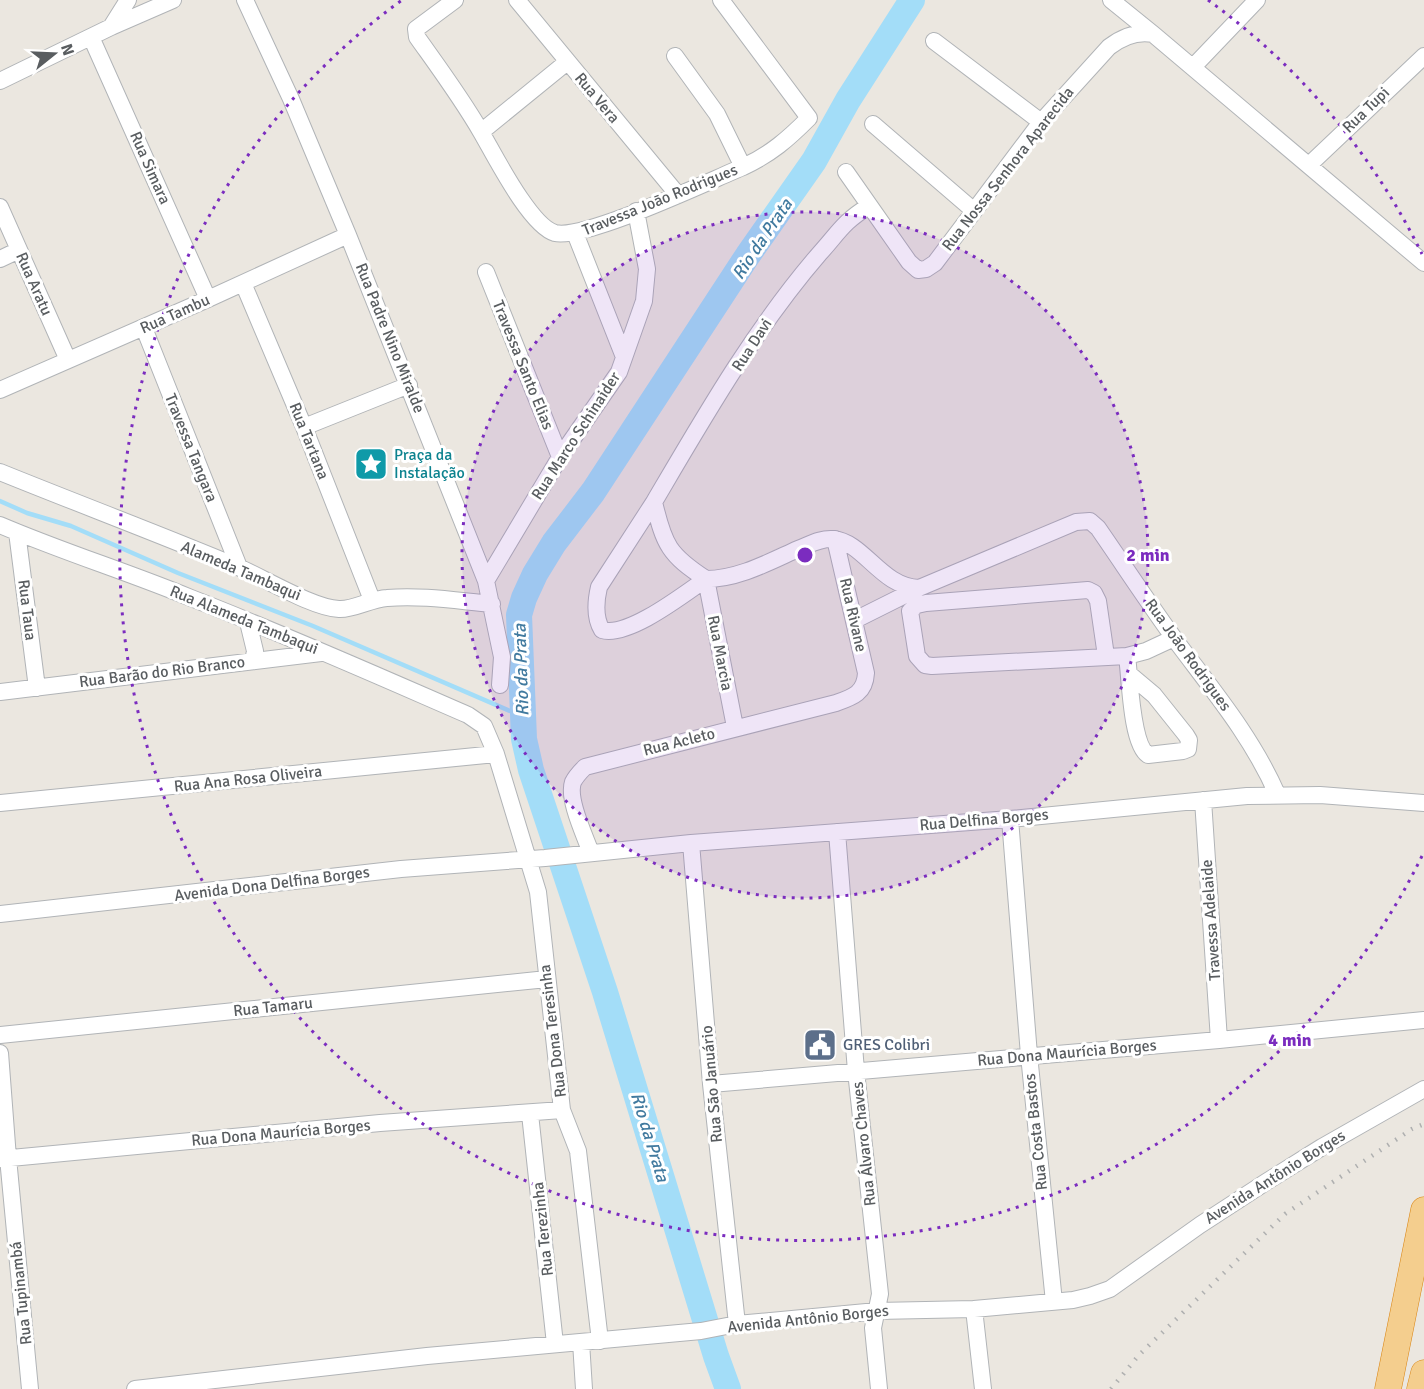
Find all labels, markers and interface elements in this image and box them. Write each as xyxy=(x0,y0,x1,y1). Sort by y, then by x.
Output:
north arrow xyxy=(24,24,84,84)
text: N xyxy=(56,41,79,58)
street label: Rua Vera xyxy=(570,69,624,127)
street label: Rua Nossa Senhora Aparecida xyxy=(938,83,1078,255)
street label: Rua Tupi xyxy=(1338,83,1394,137)
street label: Rua Simara xyxy=(125,128,175,208)
street label: Travessa Joāo Rodrigues xyxy=(579,160,741,240)
water label: Rio da Prata xyxy=(727,194,797,283)
street label: Rua Aratu xyxy=(11,249,57,319)
street label: Rua Padre Nino Miralde xyxy=(351,260,429,416)
street label: Rua Tambu xyxy=(137,290,213,338)
street label: Travessa Santo Elias xyxy=(488,297,558,433)
street label: Rua Davi xyxy=(728,315,776,375)
street label: Rua Marco Schinaider xyxy=(527,368,625,504)
street label: Travessa Tangara xyxy=(160,391,222,505)
street label: Rua Tartana xyxy=(285,400,333,482)
place label: Praça da Instalação xyxy=(394,445,465,483)
place icon: Praça da Instalação xyxy=(353,446,389,482)
street label: Alameda Tambaqui xyxy=(178,537,304,605)
text: 2 min xyxy=(1126,544,1170,566)
centre of rings xyxy=(795,545,815,565)
street label: Rua Rivane xyxy=(835,576,871,654)
street label: Rua Taua xyxy=(13,578,41,642)
street label: Rua Alameda Tambaqui xyxy=(167,581,321,659)
street label: Rua João Rodrigues xyxy=(1141,595,1235,715)
street label: Rua Marcia xyxy=(703,614,737,692)
water label: Rio da Prata xyxy=(508,623,534,717)
street label: Rua Barão do Rio Branco xyxy=(78,652,246,692)
street label: Rua Acleto xyxy=(641,723,717,761)
street label: Rua Ana Rosa Oliveira xyxy=(173,761,323,797)
street label: Rua Delfina Borges xyxy=(919,804,1049,836)
street label: Travessa Adelaide xyxy=(1197,859,1225,981)
street label: Avenida Dona Delfina Borges xyxy=(173,862,371,906)
street label: Rua Dona Teresinha xyxy=(535,963,571,1099)
street label: Rua Tamaru xyxy=(232,993,314,1021)
street label: Rua Sāo Januário xyxy=(697,1025,727,1143)
public building icon: GRES Colibri xyxy=(802,1027,838,1063)
text: 4 min xyxy=(1268,1029,1312,1051)
place label: GRES Colibri xyxy=(843,1035,930,1055)
street label: Rua Dona Maurícia Borges xyxy=(977,1035,1157,1071)
street label: Rua Costa Bastos xyxy=(1020,1073,1052,1191)
street label: Rua Álvaro Chaves xyxy=(848,1081,880,1207)
water label: Rio da Prata xyxy=(626,1090,674,1185)
street label: Rua Dona Maurícia Borges xyxy=(191,1115,371,1151)
street label: Avenida Antônio Borges xyxy=(1201,1126,1349,1228)
street label: Rua Terezinha xyxy=(528,1181,558,1277)
street label: Rua Tupinambá xyxy=(6,1240,36,1346)
street label: Avenida Antônio Borges xyxy=(726,1301,890,1337)

